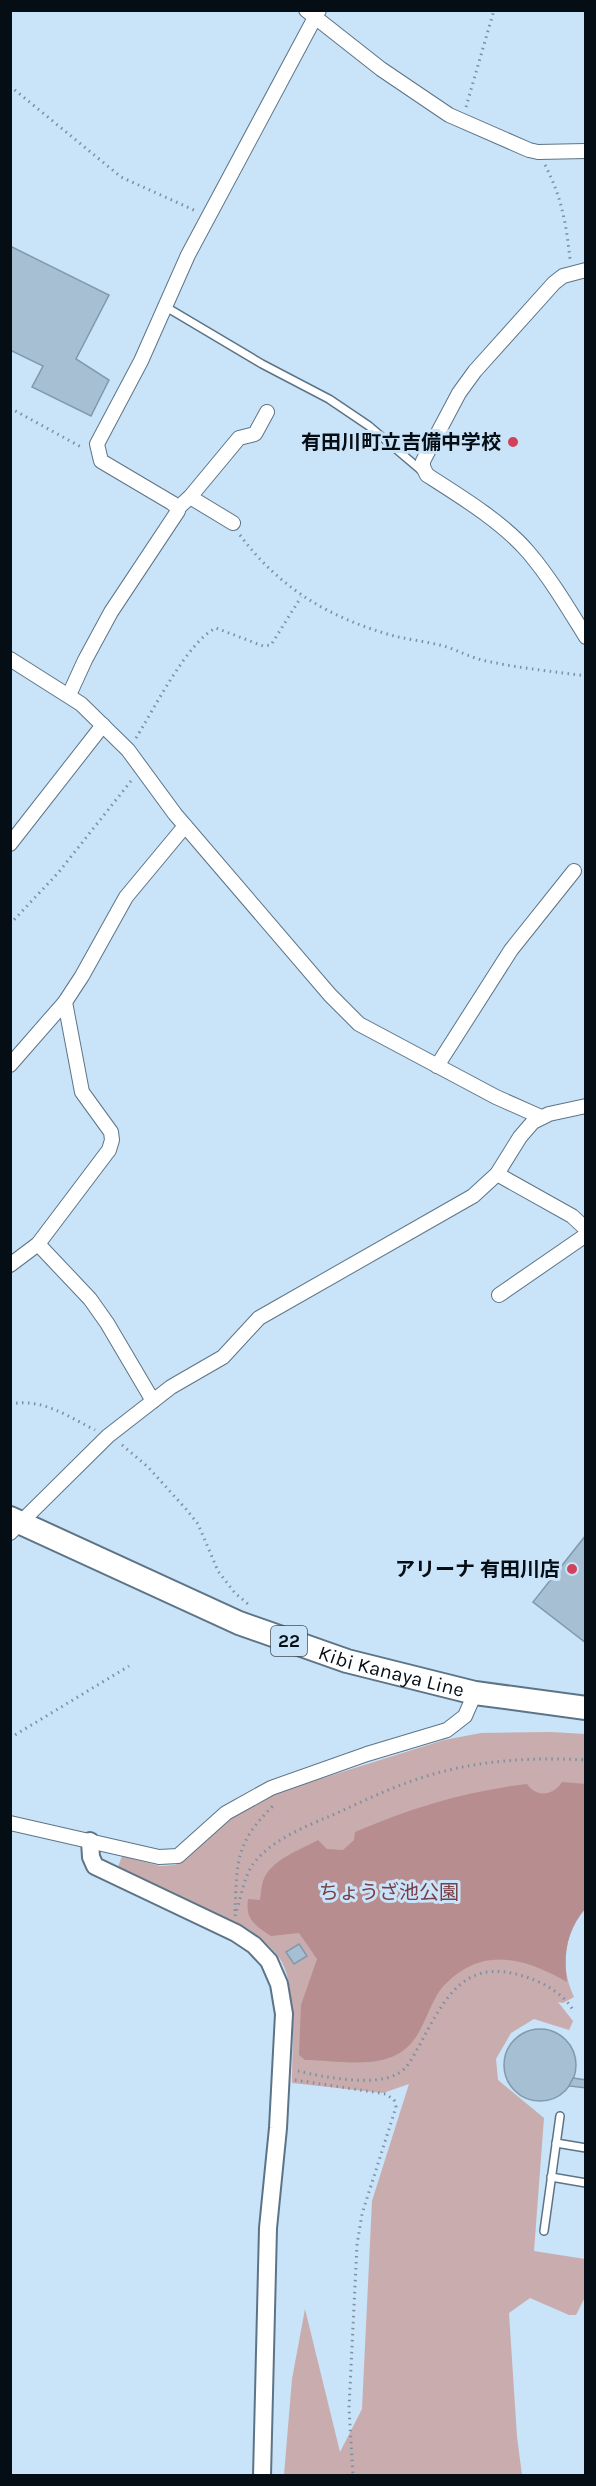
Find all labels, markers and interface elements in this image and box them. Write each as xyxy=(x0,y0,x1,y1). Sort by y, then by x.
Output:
place label: 有田川町立吉備中学校 xyxy=(301,431,501,454)
marker: 有田川町立吉備中学校 xyxy=(506,435,520,449)
place label: アリーナ 有田川店 xyxy=(395,1558,560,1581)
marker: アリーナ 有田川店 xyxy=(565,1562,579,1576)
road number: 22 xyxy=(271,1626,307,1656)
street label: Kibi Kanaya Line xyxy=(316,1640,467,1701)
park label: ちょうざ池公園 xyxy=(319,1881,459,1904)

